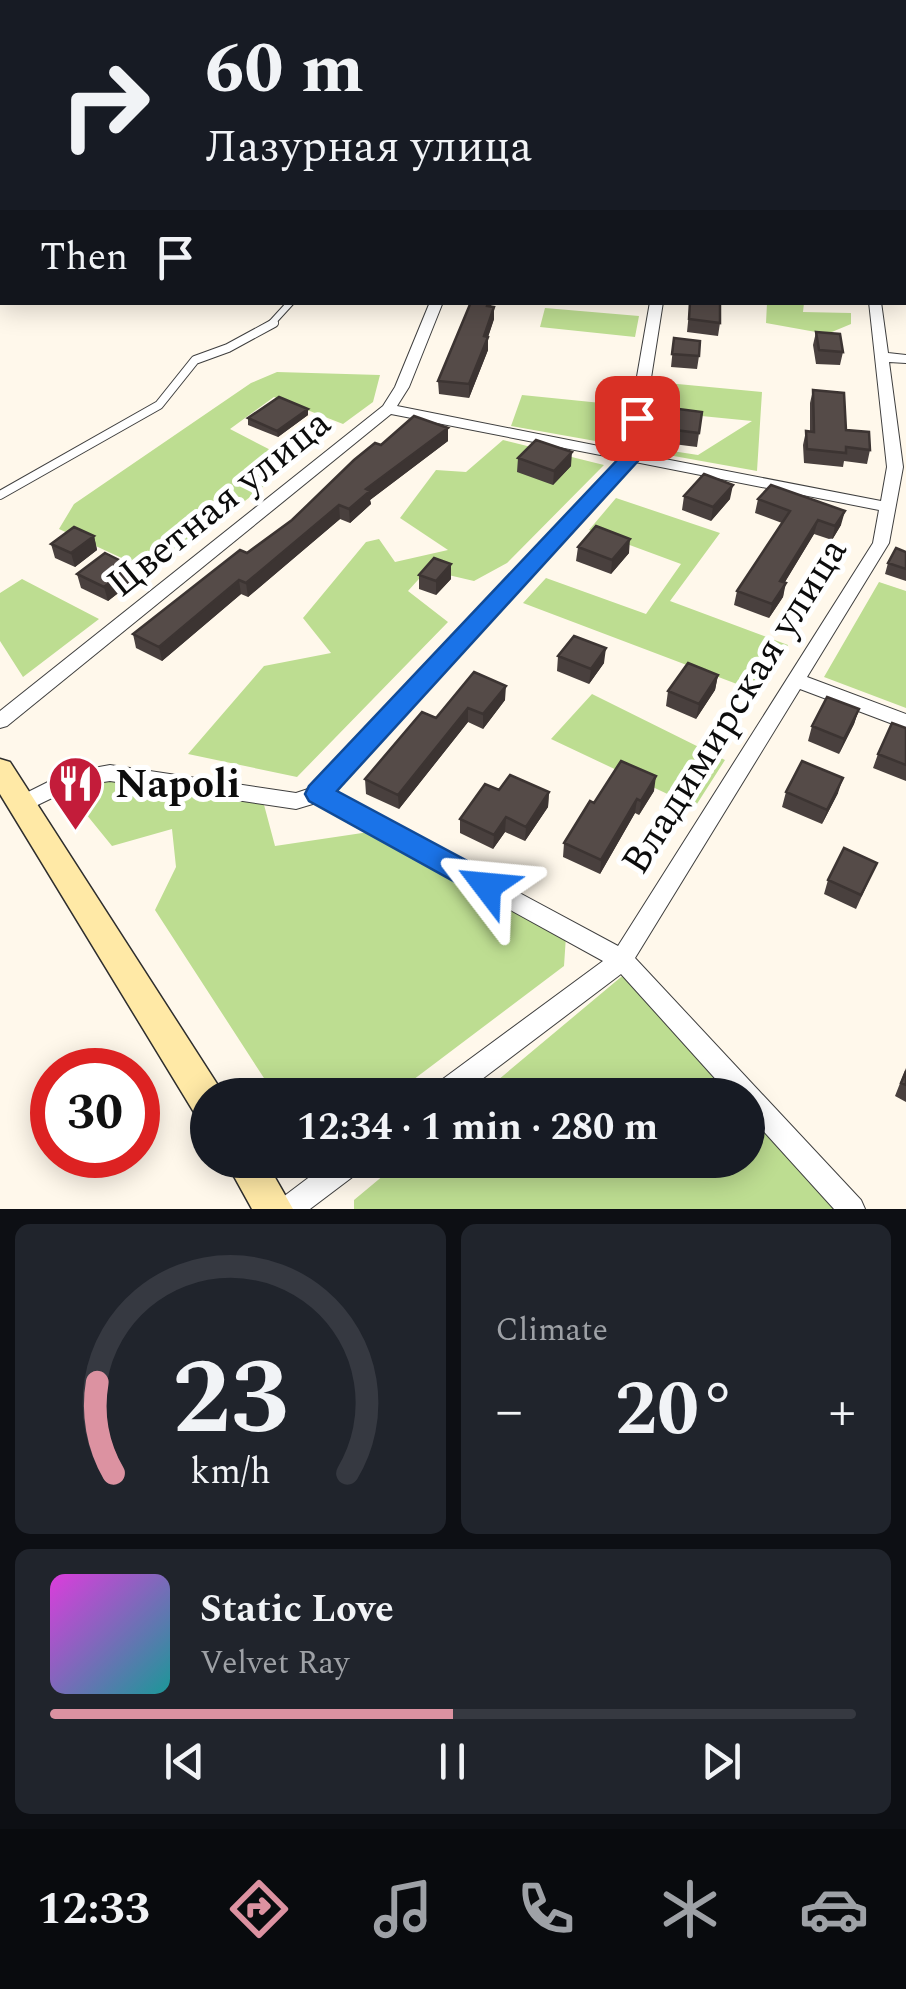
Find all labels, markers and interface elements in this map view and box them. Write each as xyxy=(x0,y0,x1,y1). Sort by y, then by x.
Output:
text: 60 m xyxy=(205,17,364,123)
icon: right xyxy=(40,40,170,170)
text: Лазурная улица xyxy=(205,113,532,182)
text: Then xyxy=(40,229,128,287)
icon: arrive xyxy=(148,230,203,285)
pin xyxy=(595,376,680,461)
icon: arrive xyxy=(610,391,665,446)
street label: Цветная улица xyxy=(94,394,345,613)
street label: Владимирская улица xyxy=(607,526,864,887)
restaurant icon: Napoli xyxy=(46,753,106,832)
place label: Napoli xyxy=(115,755,240,816)
position arrow xyxy=(435,834,539,938)
speed limit sign: 30 xyxy=(30,1048,160,1178)
text: 12:34 · 1 min · 280 m xyxy=(297,1099,658,1157)
text: Climate xyxy=(496,1306,608,1355)
text: 23 xyxy=(172,1321,289,1479)
text: 20° xyxy=(615,1354,737,1468)
text: − xyxy=(496,1370,523,1453)
text: + xyxy=(828,1370,856,1453)
text: km/h xyxy=(190,1445,270,1500)
text: Static Love xyxy=(200,1581,394,1639)
text: Velvet Ray xyxy=(200,1639,349,1688)
icon: previous xyxy=(157,1734,212,1789)
icon: pause xyxy=(425,1734,480,1789)
icon: next xyxy=(694,1734,749,1789)
icon: directions xyxy=(224,1874,294,1944)
icon: music xyxy=(368,1874,438,1944)
icon: phone xyxy=(511,1874,581,1944)
icon: climate xyxy=(655,1874,725,1944)
icon: car xyxy=(799,1874,869,1944)
text: 12:33 xyxy=(37,1875,150,1944)

